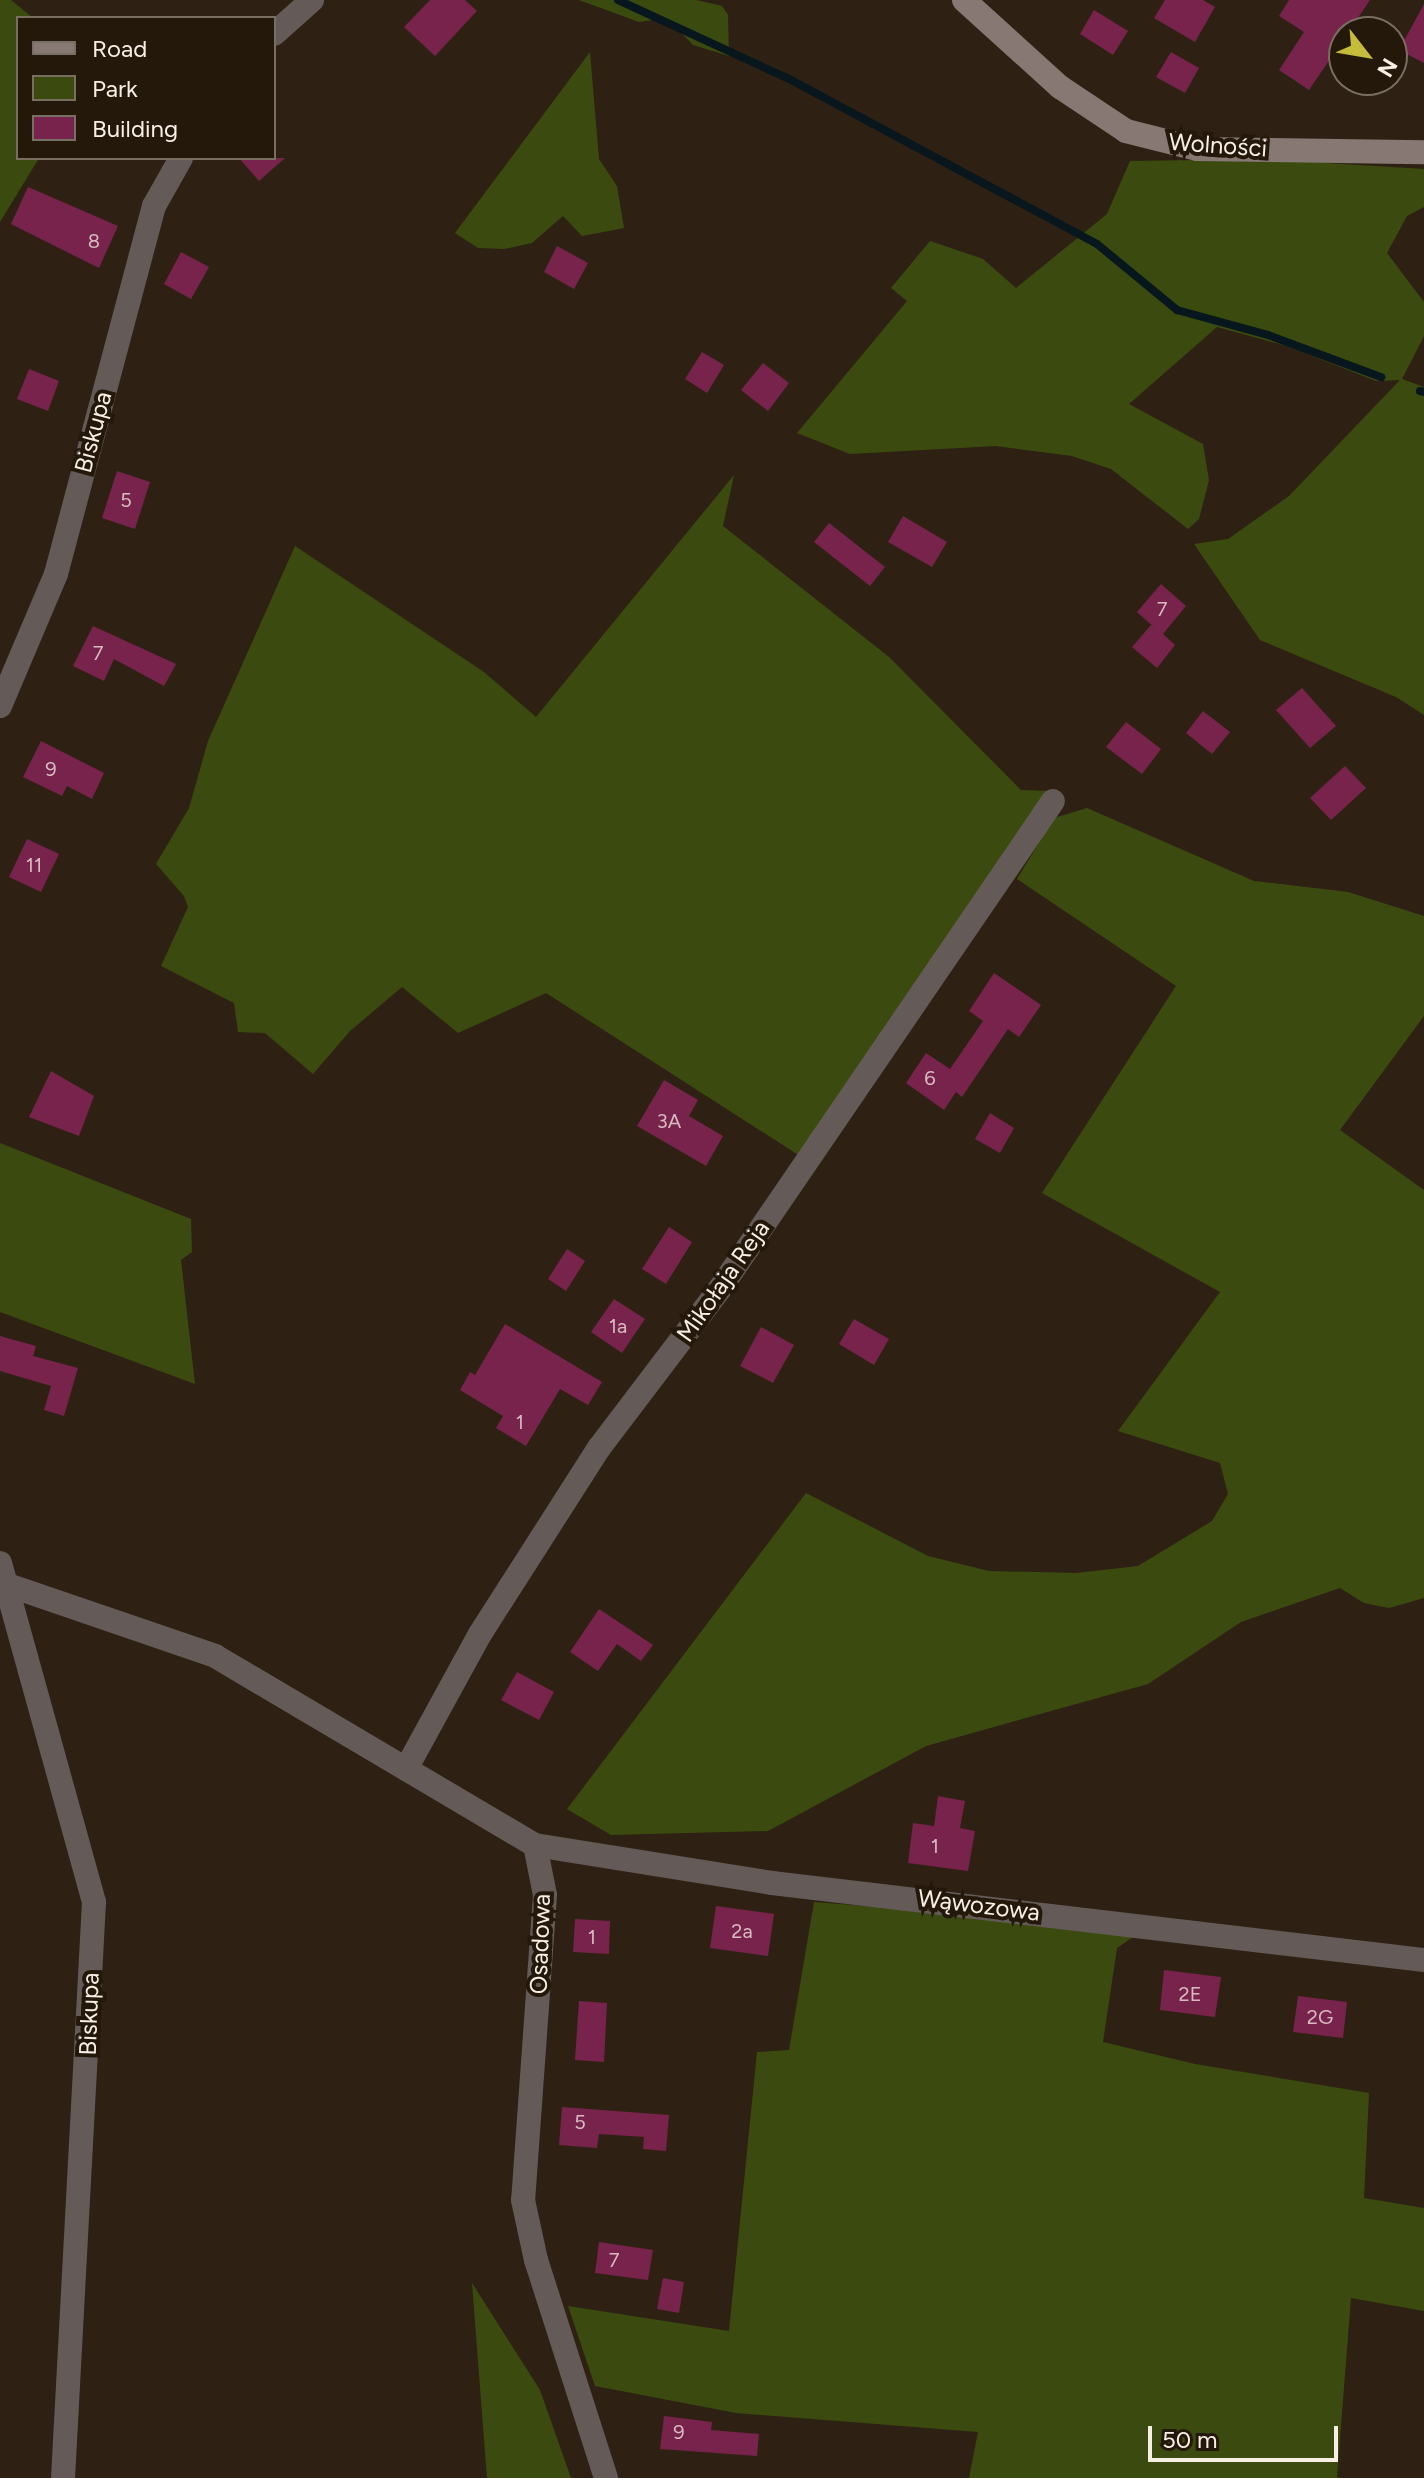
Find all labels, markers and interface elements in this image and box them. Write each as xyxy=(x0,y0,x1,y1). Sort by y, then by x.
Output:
legend xyxy=(16,16,276,160)
north arrow xyxy=(1328,16,1408,96)
text: Road xyxy=(92,34,147,63)
text: N xyxy=(1371,53,1403,82)
text: Park xyxy=(92,74,138,103)
text: Building xyxy=(92,114,178,143)
street label: Wolności xyxy=(1168,127,1268,163)
house number: 8 xyxy=(88,229,100,253)
street label: Biskupa xyxy=(68,388,118,476)
house number: 5 xyxy=(120,488,132,512)
house number: 7 xyxy=(1157,597,1167,621)
house number: 7 xyxy=(93,641,103,665)
house number: 9 xyxy=(45,757,57,781)
house number: 11 xyxy=(26,853,42,877)
house number: 6 xyxy=(924,1066,936,1090)
house number: 3A xyxy=(657,1109,681,1133)
street label: Mikołaja Reja xyxy=(671,1215,775,1347)
house number: 1a xyxy=(609,1314,627,1338)
house number: 1 xyxy=(516,1410,524,1434)
house number: 1 xyxy=(931,1834,939,1858)
street label: Wąwozowa xyxy=(916,1883,1042,1927)
street label: Osadowa xyxy=(524,1893,556,1995)
house number: 2a xyxy=(731,1919,753,1943)
house number: 1 xyxy=(588,1925,596,1949)
street label: Biskupa xyxy=(73,1972,105,2056)
house number: 2E xyxy=(1178,1982,1202,2006)
house number: 2G xyxy=(1307,2005,1333,2029)
house number: 5 xyxy=(574,2110,586,2134)
house number: 7 xyxy=(609,2248,619,2272)
scale bar xyxy=(1152,2410,1342,2460)
house number: 9 xyxy=(673,2420,685,2444)
text: 50 m xyxy=(1162,2425,1218,2454)

